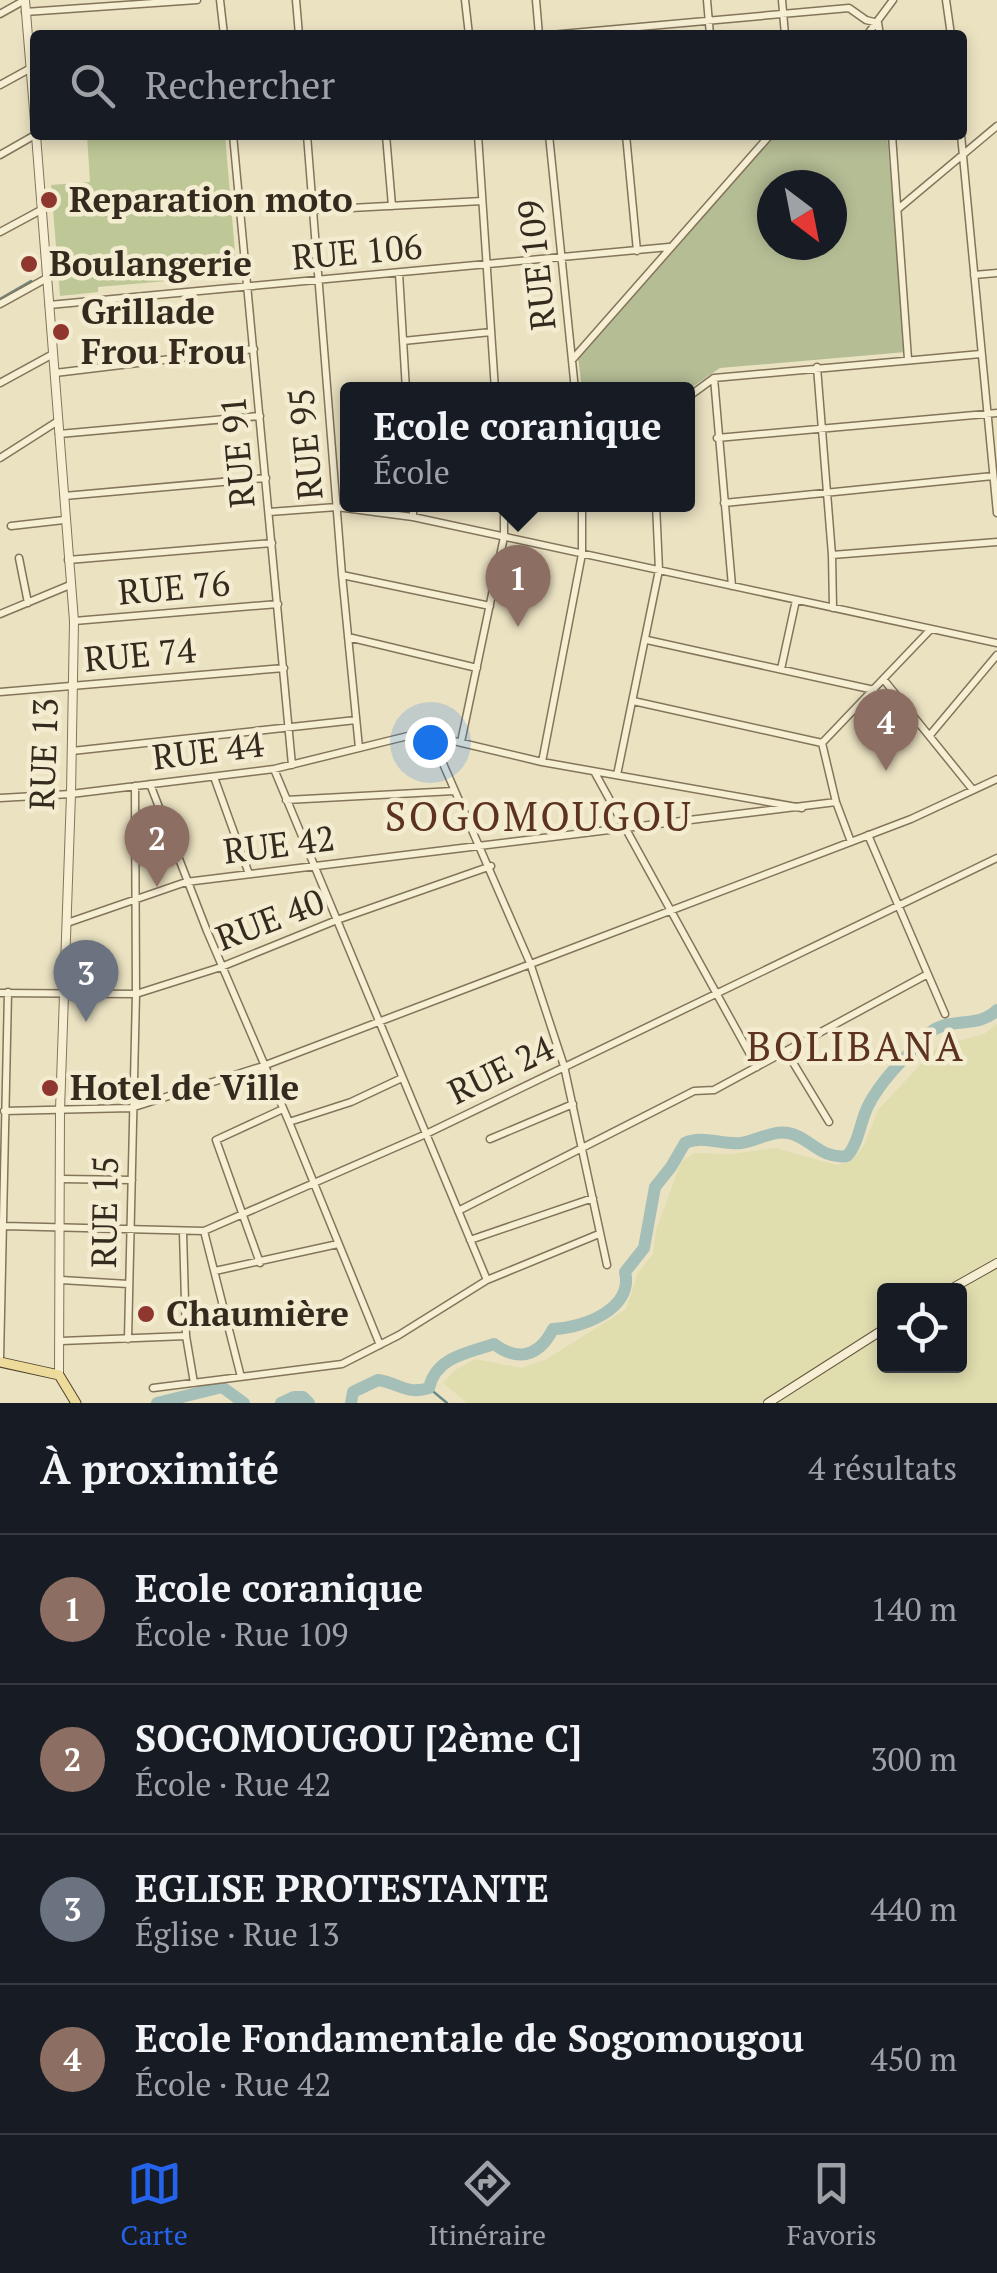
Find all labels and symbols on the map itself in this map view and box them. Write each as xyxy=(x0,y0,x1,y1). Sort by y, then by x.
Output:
north arrow xyxy=(757,170,847,260)
place label: Reparation moto xyxy=(69,176,353,222)
marker: Reparation moto xyxy=(38,189,60,211)
street label: RUE 109 xyxy=(506,198,566,332)
street label: RUE 106 xyxy=(290,222,424,280)
place label: Boulangerie xyxy=(49,240,252,286)
marker: Boulangerie xyxy=(18,253,40,275)
place label: Grillade Frou Frou xyxy=(81,288,246,374)
marker: Grillade Frou Frou xyxy=(50,321,72,343)
street label: RUE 95 xyxy=(277,386,333,502)
street label: RUE 91 xyxy=(209,394,265,510)
pin: 1 xyxy=(486,544,550,627)
street label: RUE 76 xyxy=(116,559,232,615)
street label: RUE 74 xyxy=(82,626,198,682)
pin: 4 xyxy=(854,688,918,771)
street label: RUE 13 xyxy=(18,697,68,811)
your location xyxy=(405,717,456,768)
street label: RUE 44 xyxy=(149,720,267,780)
district label: SOGOMOUGOU xyxy=(385,789,693,842)
pin: 2 xyxy=(124,804,190,887)
street label: RUE 42 xyxy=(220,814,337,874)
street label: RUE 40 xyxy=(209,878,330,961)
pin: 3 xyxy=(54,940,118,1022)
district label: BOLIBANA xyxy=(747,1019,965,1072)
street label: RUE 24 xyxy=(440,1024,561,1114)
place label: Hotel de Ville xyxy=(70,1064,299,1110)
marker: Hotel de Ville xyxy=(39,1077,61,1099)
street label: RUE 15 xyxy=(80,1156,128,1268)
place label: Chaumière xyxy=(166,1290,349,1336)
marker: Chaumière xyxy=(135,1303,157,1325)

